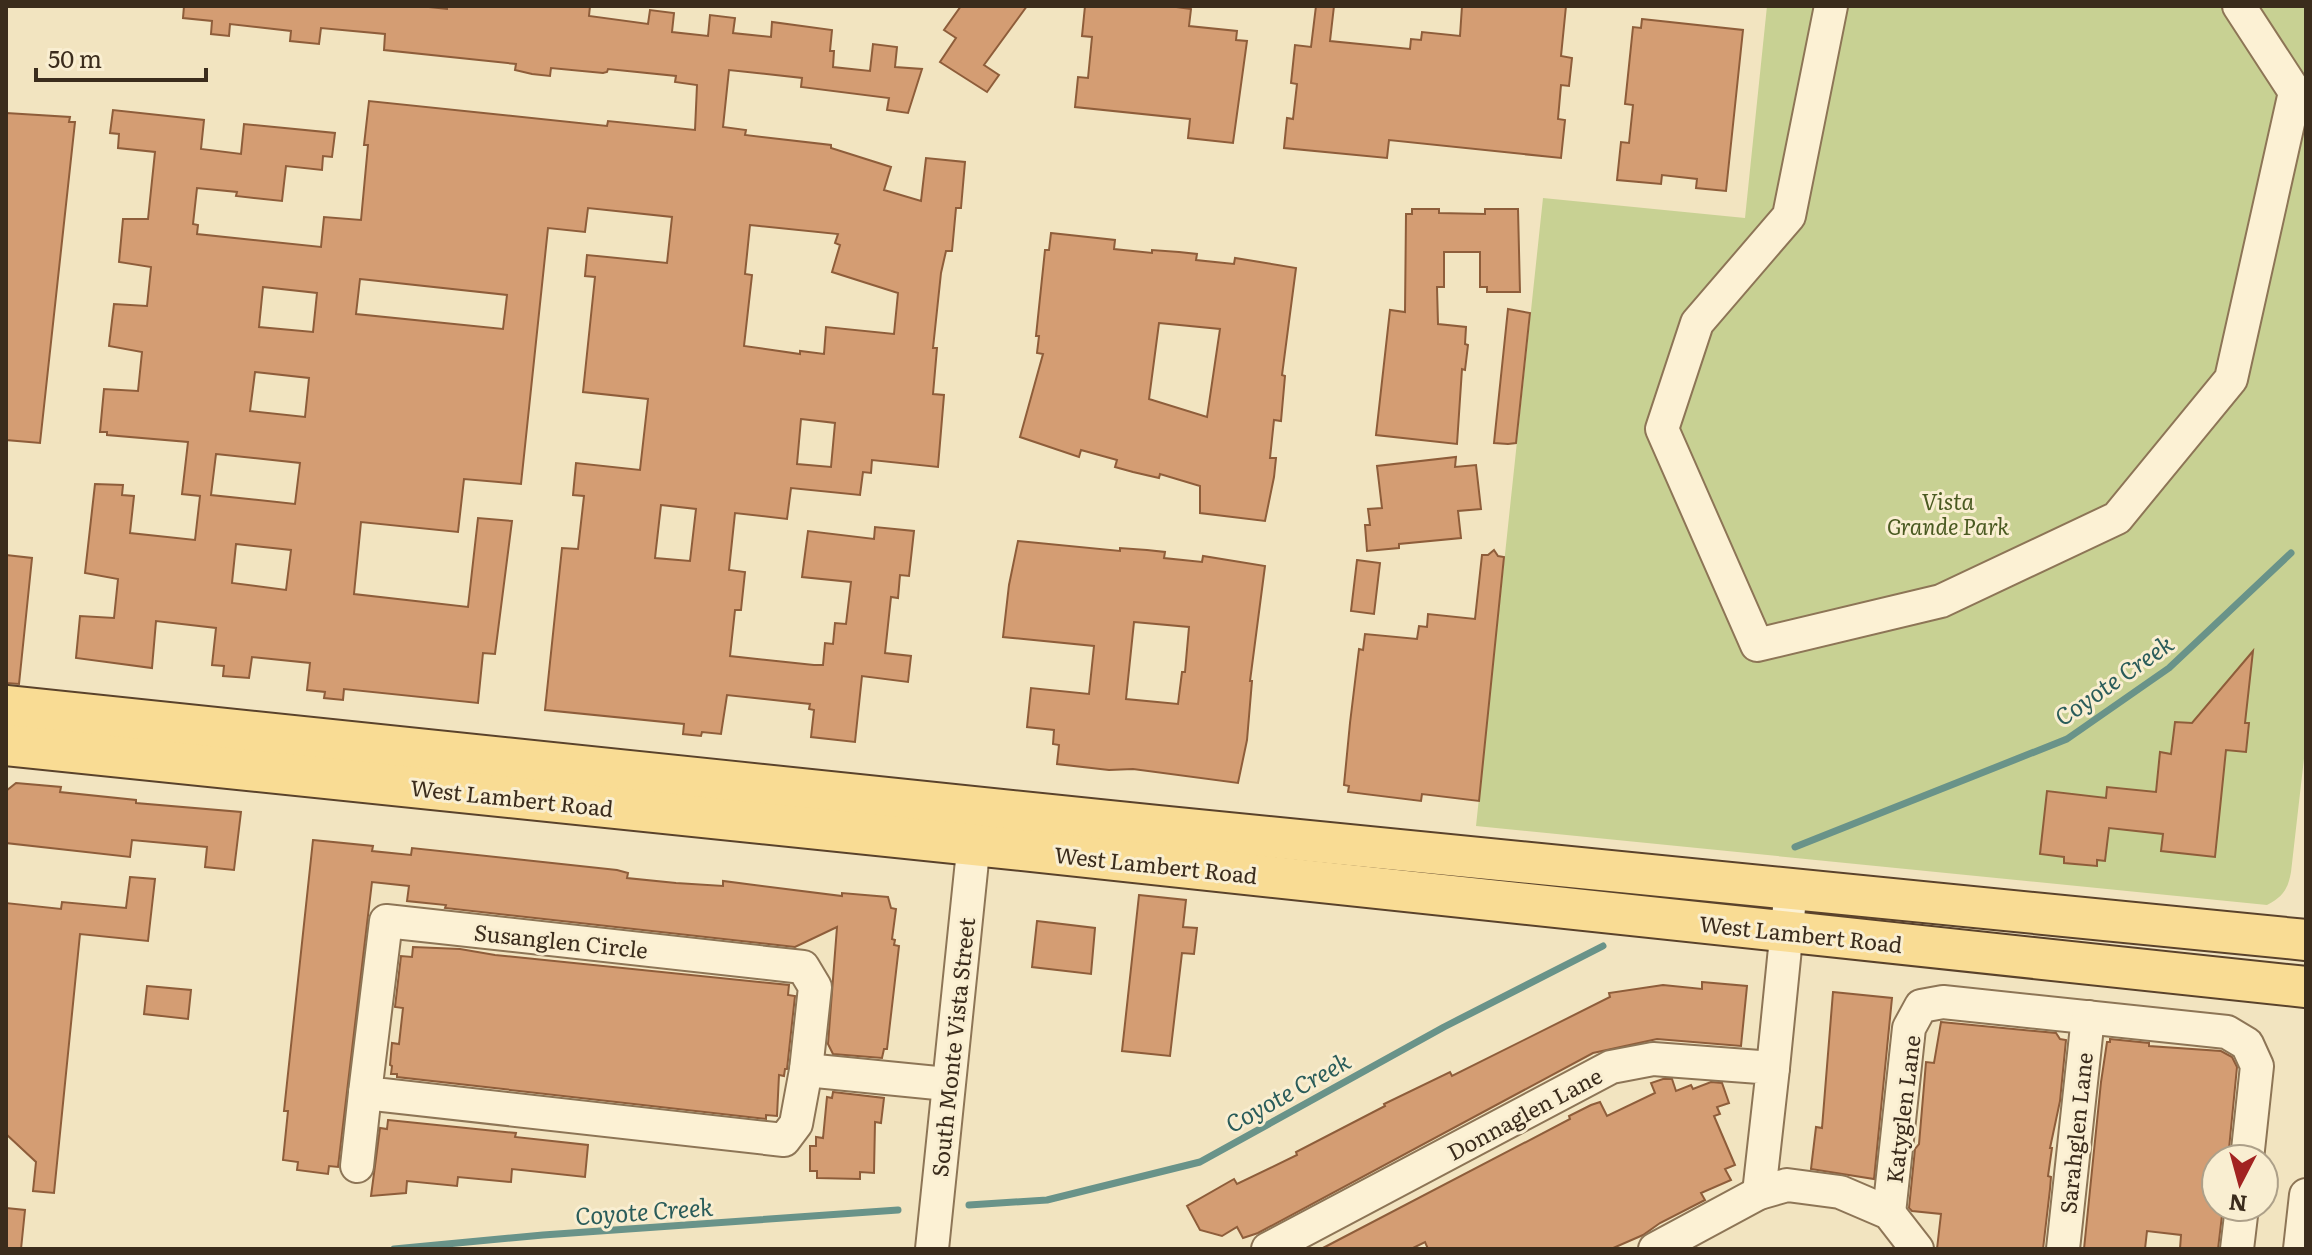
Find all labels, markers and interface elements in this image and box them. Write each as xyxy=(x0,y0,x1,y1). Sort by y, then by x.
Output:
scale bar xyxy=(36,32,206,82)
text: 50 m xyxy=(48,40,102,75)
park label: Vista Grande Park xyxy=(1887,484,2009,542)
water label: Coyote Creek xyxy=(2046,625,2180,733)
street label: West Lambert Road xyxy=(409,770,615,824)
street label: West Lambert Road xyxy=(1053,837,1259,891)
street label: West Lambert Road xyxy=(1698,906,1904,960)
street label: Susanglen Circle xyxy=(472,914,650,966)
street label: South Monte Vista Street xyxy=(922,916,982,1178)
street label: Katyglen Lane xyxy=(1877,1033,1927,1185)
water label: Coyote Creek xyxy=(1218,1042,1357,1140)
street label: Sarahglen Lane xyxy=(2050,1051,2100,1215)
street label: Donnaglen Lane xyxy=(1441,1058,1607,1168)
north arrow xyxy=(2200,1143,2280,1223)
text: N xyxy=(2227,1187,2249,1222)
water label: Coyote Creek xyxy=(574,1188,715,1232)

